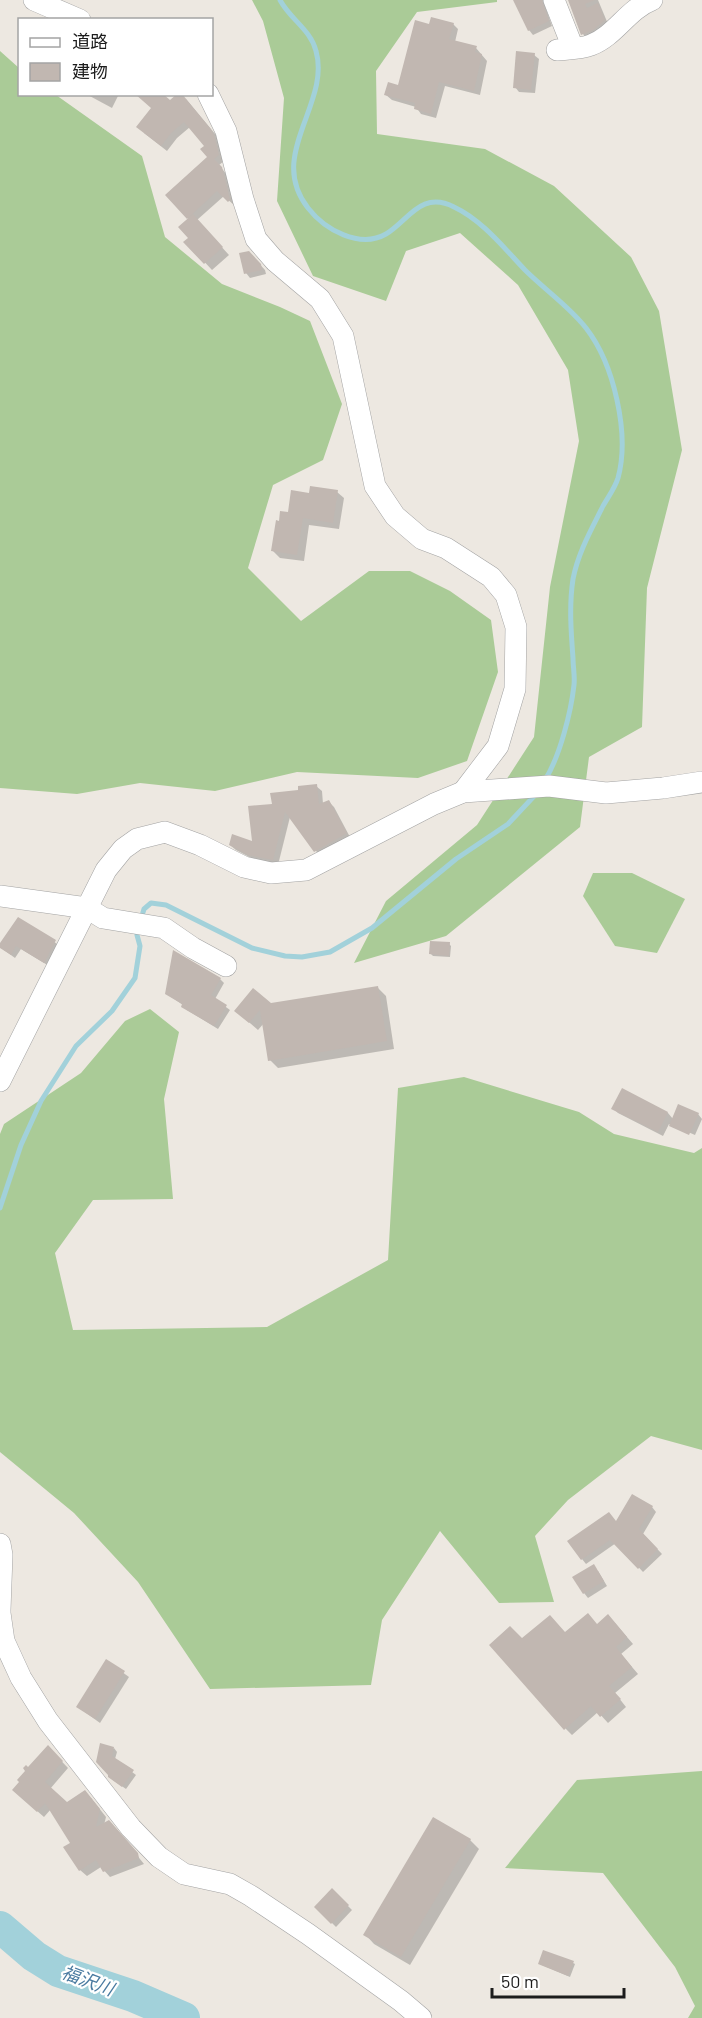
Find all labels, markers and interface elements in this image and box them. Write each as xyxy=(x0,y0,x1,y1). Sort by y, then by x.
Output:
legend xyxy=(18,18,213,96)
text: 道路 xyxy=(72,30,108,52)
text: 建物 xyxy=(72,60,108,82)
water label: 福沢川 xyxy=(59,1960,119,2000)
scale bar xyxy=(492,1961,624,1999)
text: 50 m xyxy=(501,1970,539,1992)

